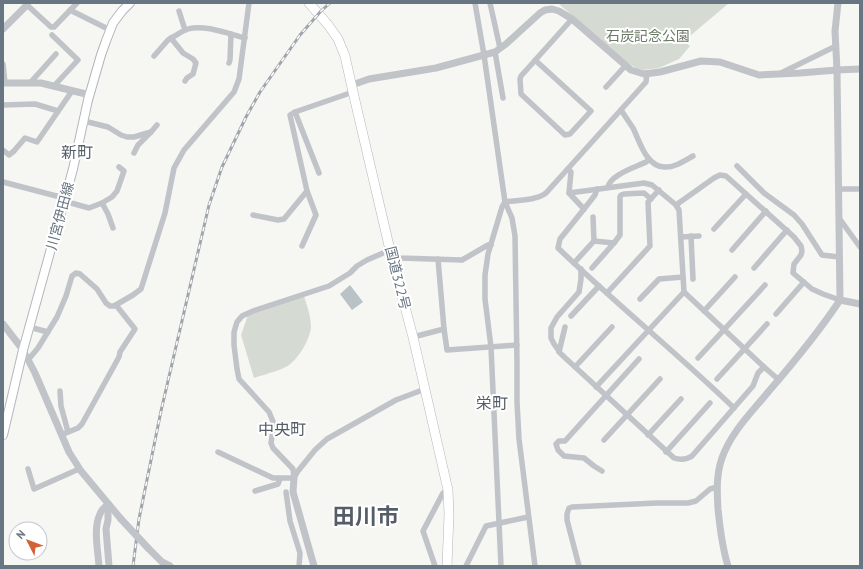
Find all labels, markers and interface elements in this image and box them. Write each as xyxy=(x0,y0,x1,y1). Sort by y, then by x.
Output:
park label: 石炭記念公園 xyxy=(606,27,690,45)
district label: 新町 xyxy=(61,142,93,162)
street label: 川宮伊田線 xyxy=(42,180,78,252)
street label: 国道322号 xyxy=(381,244,415,312)
district label: 栄町 xyxy=(476,393,508,413)
district label: 中央町 xyxy=(258,419,306,439)
district label: 田川市 xyxy=(333,502,399,530)
north arrow xyxy=(8,521,48,561)
text: N xyxy=(13,527,28,542)

